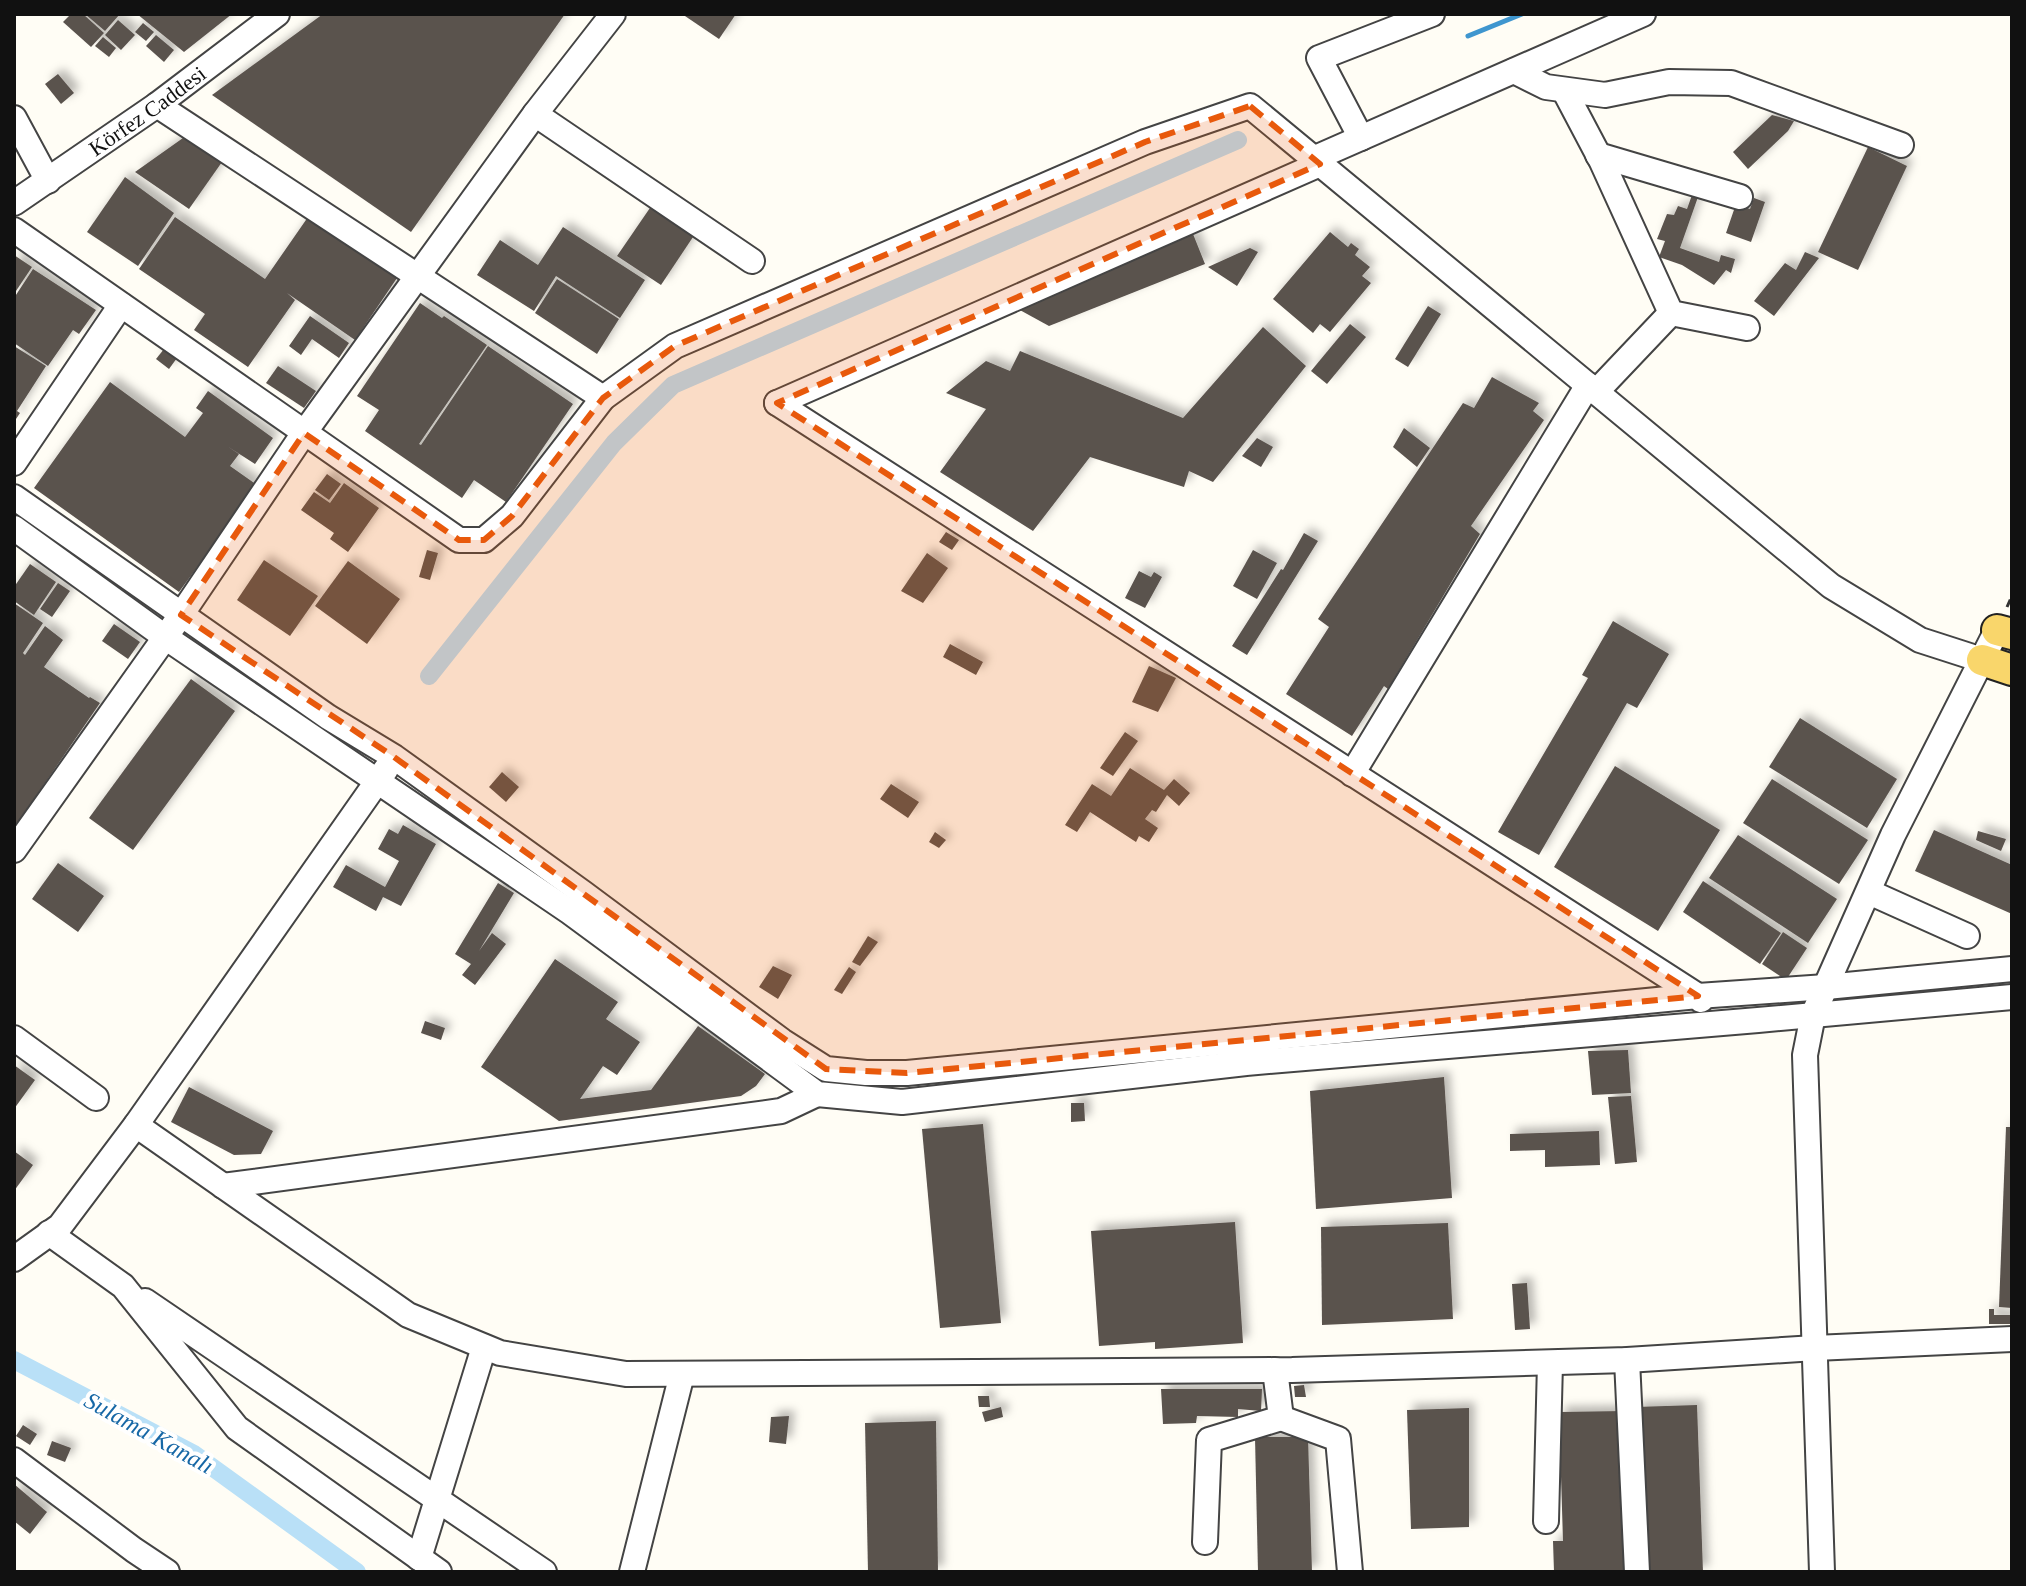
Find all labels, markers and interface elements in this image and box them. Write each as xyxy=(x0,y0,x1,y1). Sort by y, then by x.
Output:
street label: Körfez Caddesi xyxy=(84,61,211,161)
water label: Sulama Kanalı xyxy=(80,1387,218,1479)

